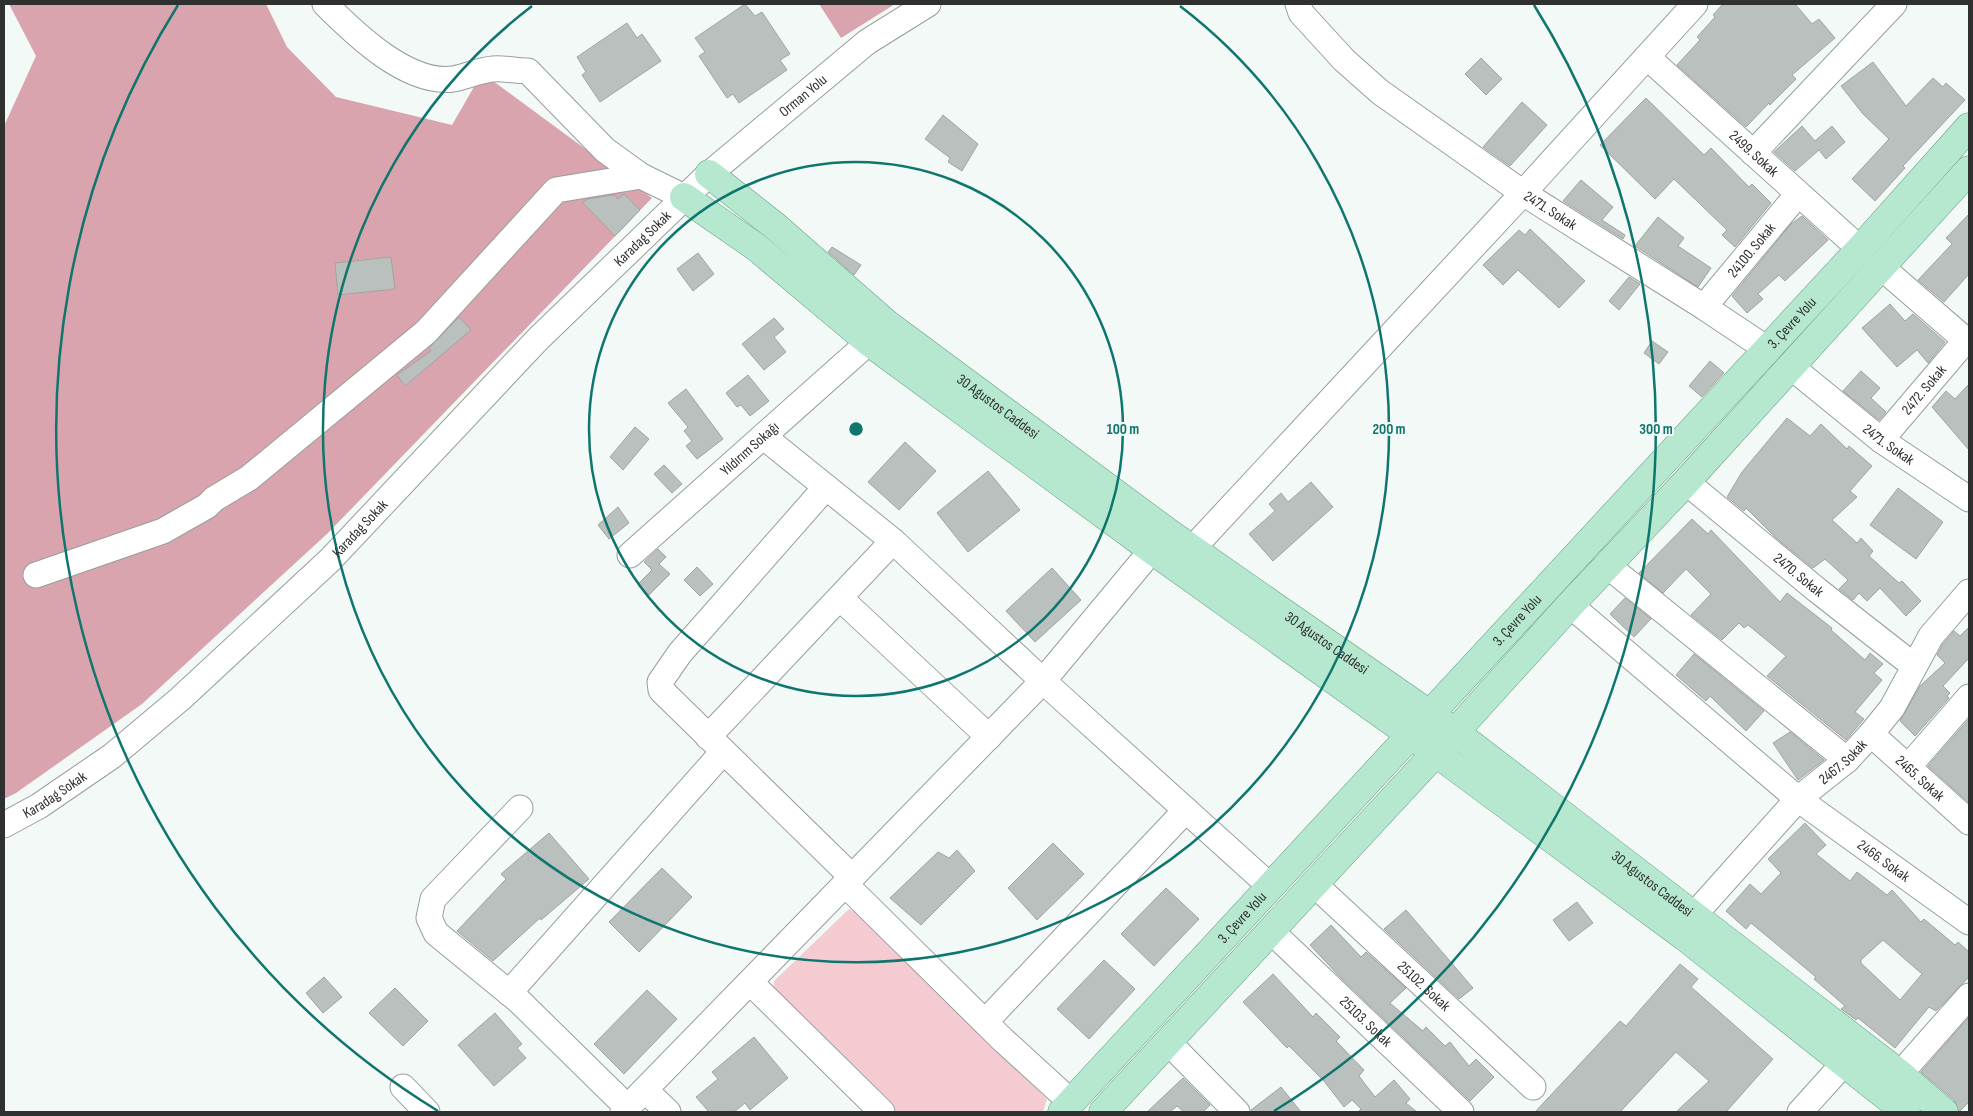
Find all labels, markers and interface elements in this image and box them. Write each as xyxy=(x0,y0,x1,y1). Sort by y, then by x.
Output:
street label: Orman Yolu xyxy=(775,70,831,121)
street label: 2499. Sokak xyxy=(1725,126,1783,181)
street label: 2471. Sokak xyxy=(1520,187,1581,235)
street label: Karadag Sokak xyxy=(610,206,676,271)
street label: 24100. Sokak xyxy=(1723,219,1780,282)
street label: 3. Çevre Yolu xyxy=(1764,293,1821,353)
street label: 2472. Sokak xyxy=(1898,361,1951,419)
street label: 30 Agustos Caddesi xyxy=(953,370,1043,444)
street label: Yıldırım Sokağı xyxy=(716,418,783,480)
centre of rings xyxy=(847,420,865,438)
text: 100 m xyxy=(1107,420,1139,439)
text: 200 m xyxy=(1372,420,1406,439)
text: 300 m xyxy=(1639,420,1673,439)
street label: 2471. Sokak xyxy=(1859,420,1918,470)
street label: Karadag Sokak xyxy=(328,496,392,562)
street label: 2470. Sokak xyxy=(1769,549,1828,602)
street label: 3. Çevre Yolu xyxy=(1489,591,1546,650)
street label: 30 Agustos Caddesi xyxy=(1281,607,1372,679)
street label: 2467. Sokak xyxy=(1815,735,1871,789)
street label: 2465. Sokak xyxy=(1891,751,1949,806)
street label: Karadag Sokak xyxy=(20,767,91,823)
street label: 2466. Sokak xyxy=(1853,836,1914,887)
street label: 30 Agustos Caddesi xyxy=(1607,847,1697,921)
street label: 3. Çevre Yolu xyxy=(1214,888,1271,948)
street label: 25102. Sokak xyxy=(1393,957,1454,1016)
street label: 25103. Sokak xyxy=(1335,992,1396,1051)

